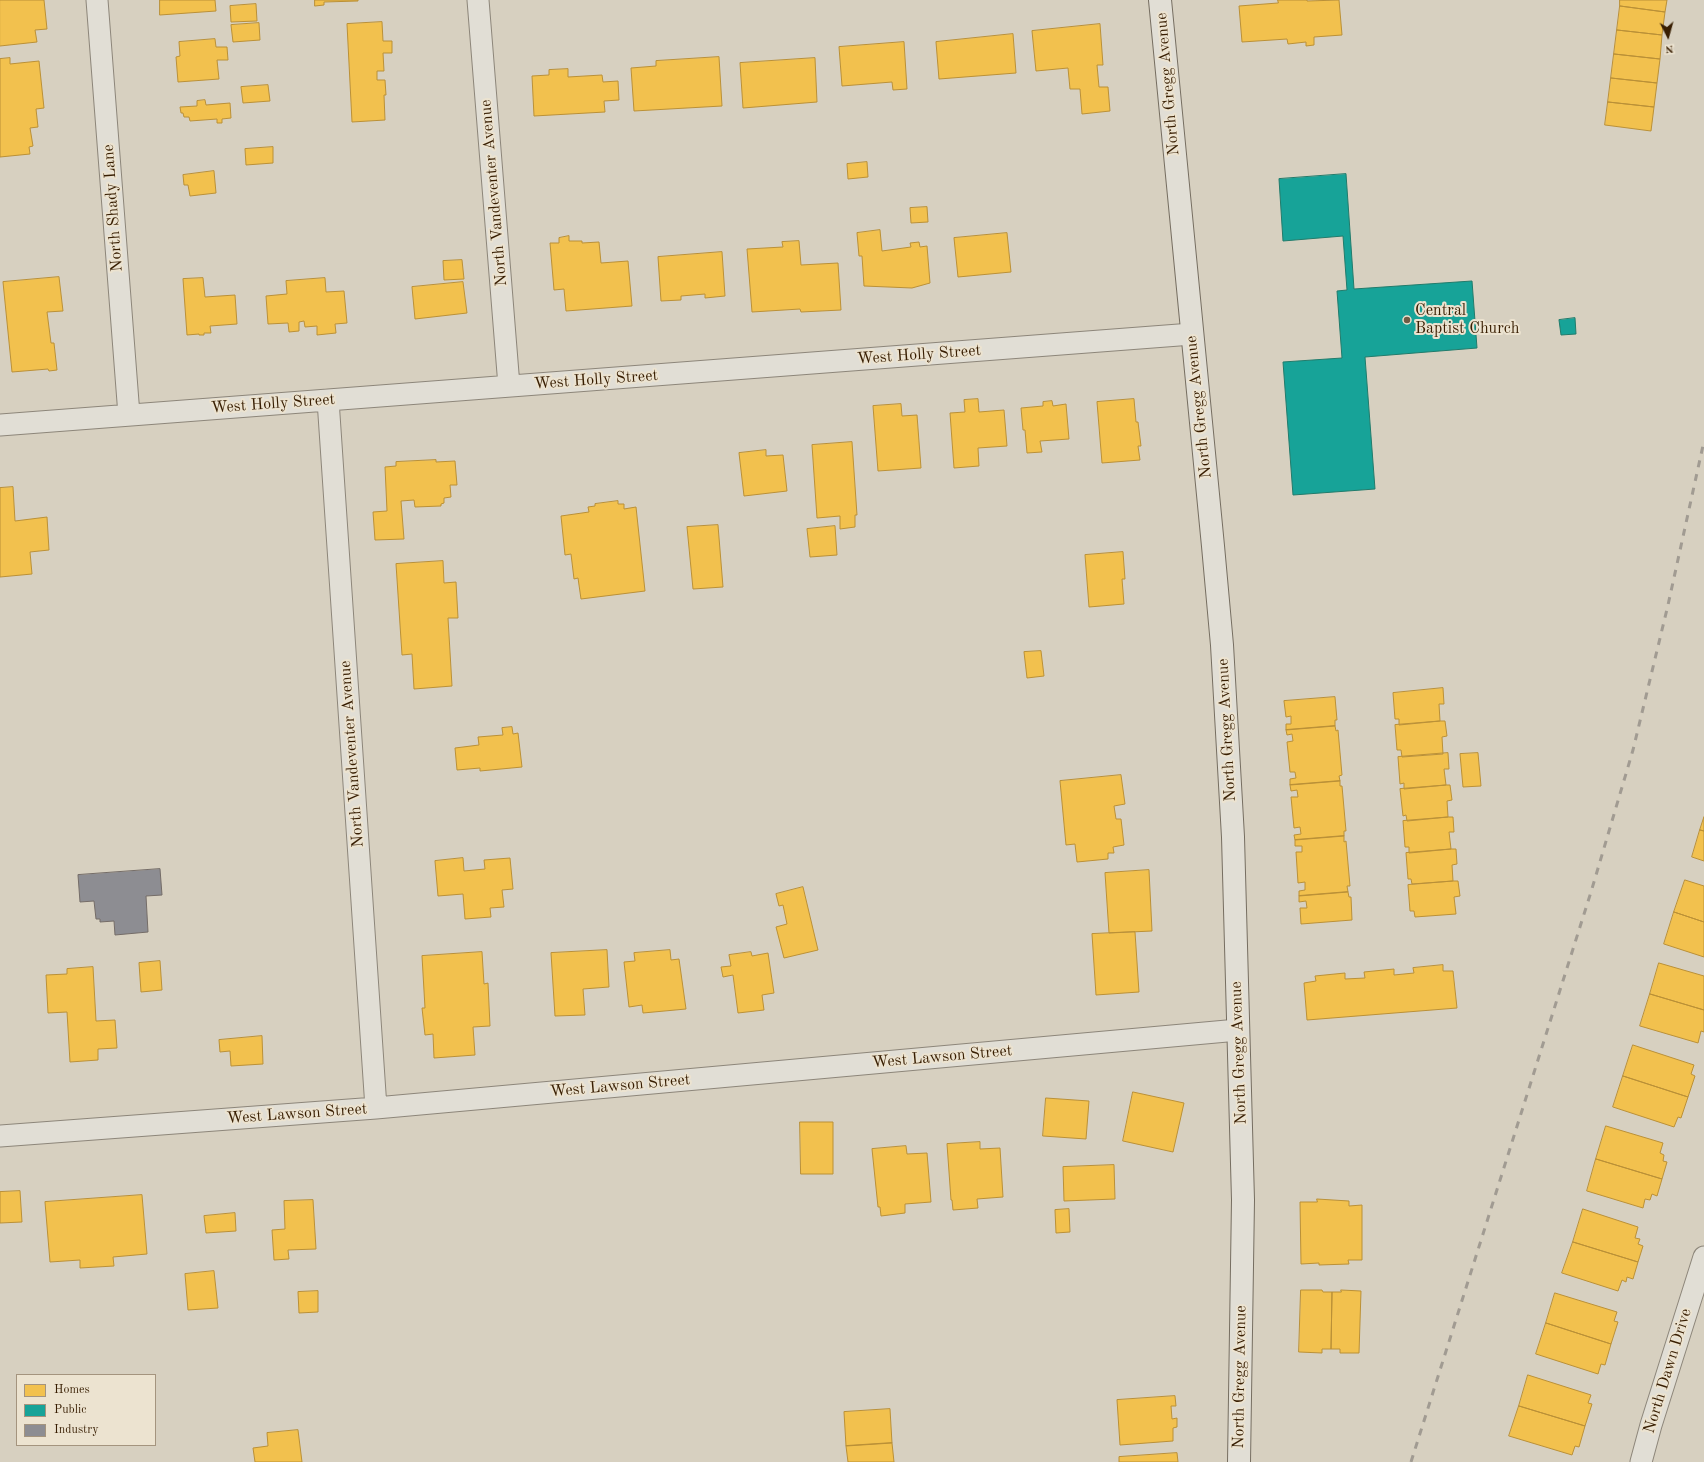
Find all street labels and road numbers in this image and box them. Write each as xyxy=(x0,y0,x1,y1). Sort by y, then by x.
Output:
street label: North Gregg Avenue xyxy=(1152,12,1184,156)
street label: North Vandeventer Avenue xyxy=(476,99,512,287)
street label: North Shady Lane xyxy=(99,143,127,273)
street label: North Gregg Avenue xyxy=(1182,335,1216,479)
street label: West Holly Street xyxy=(856,341,982,369)
street label: West Holly Street xyxy=(533,366,659,394)
street label: West Holly Street xyxy=(210,390,336,418)
street label: North Gregg Avenue xyxy=(1214,658,1240,802)
street label: North Vandeventer Avenue xyxy=(336,660,368,848)
street label: North Gregg Avenue xyxy=(1227,981,1251,1125)
street label: West Lawson Street xyxy=(871,1041,1013,1073)
street label: West Lawson Street xyxy=(549,1070,691,1102)
street label: West Lawson Street xyxy=(226,1100,368,1128)
street label: North Gregg Avenue xyxy=(1229,1305,1251,1449)
street label: North Dawn Drive xyxy=(1640,1306,1696,1436)

